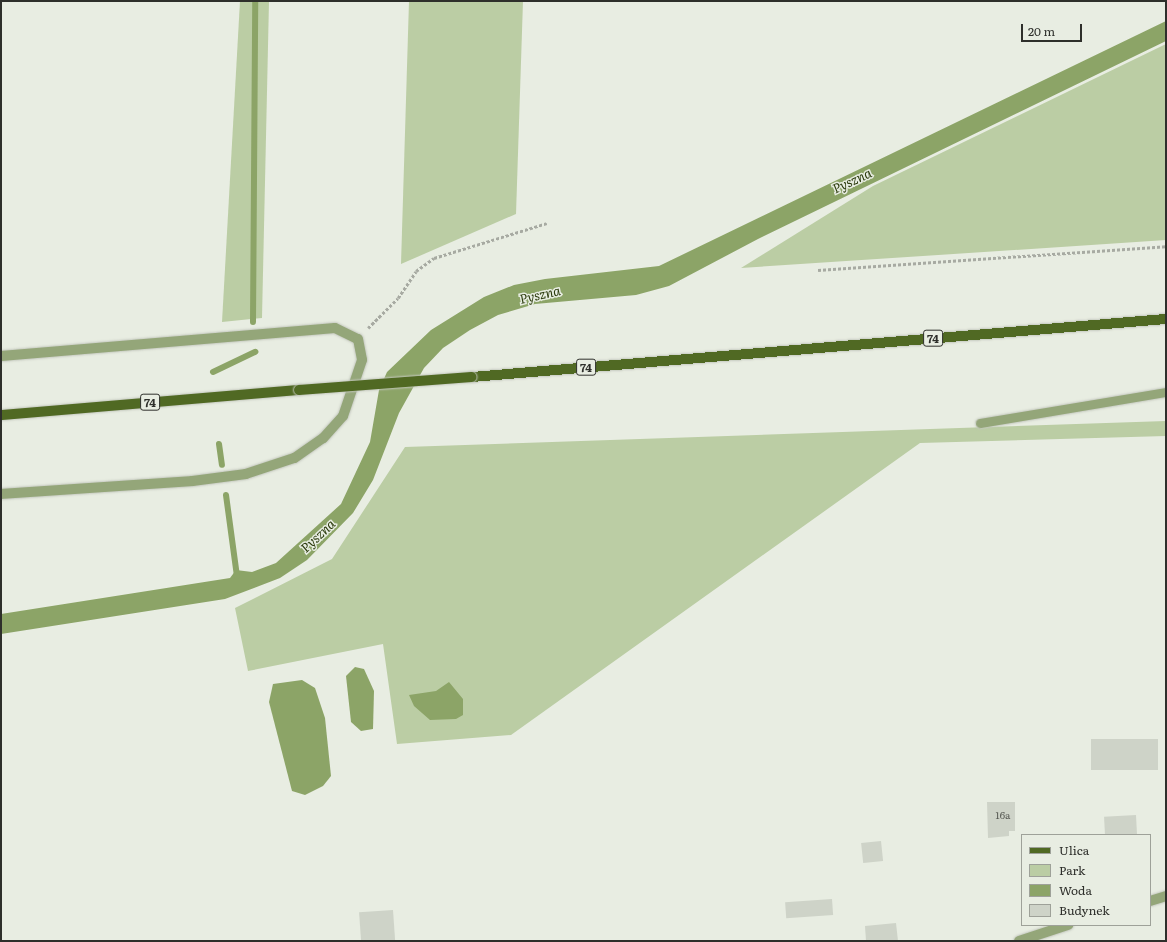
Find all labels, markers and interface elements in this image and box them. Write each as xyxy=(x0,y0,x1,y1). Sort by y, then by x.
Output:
scale bar xyxy=(1023,16,1084,42)
text: 20 m xyxy=(1028,22,1055,40)
water label: Pyszna xyxy=(830,165,874,197)
water label: Pyszna xyxy=(518,283,562,307)
road number: 74 xyxy=(923,329,943,347)
road number: 74 xyxy=(576,358,596,376)
road number: 74 xyxy=(140,393,160,411)
water label: Pyszna xyxy=(298,516,338,556)
house number: 16a xyxy=(996,809,1010,821)
legend xyxy=(1021,834,1151,926)
text: Ulica xyxy=(1059,841,1089,859)
text: Park xyxy=(1059,861,1085,879)
text: Woda xyxy=(1059,881,1092,899)
text: Budynek xyxy=(1059,901,1110,919)

